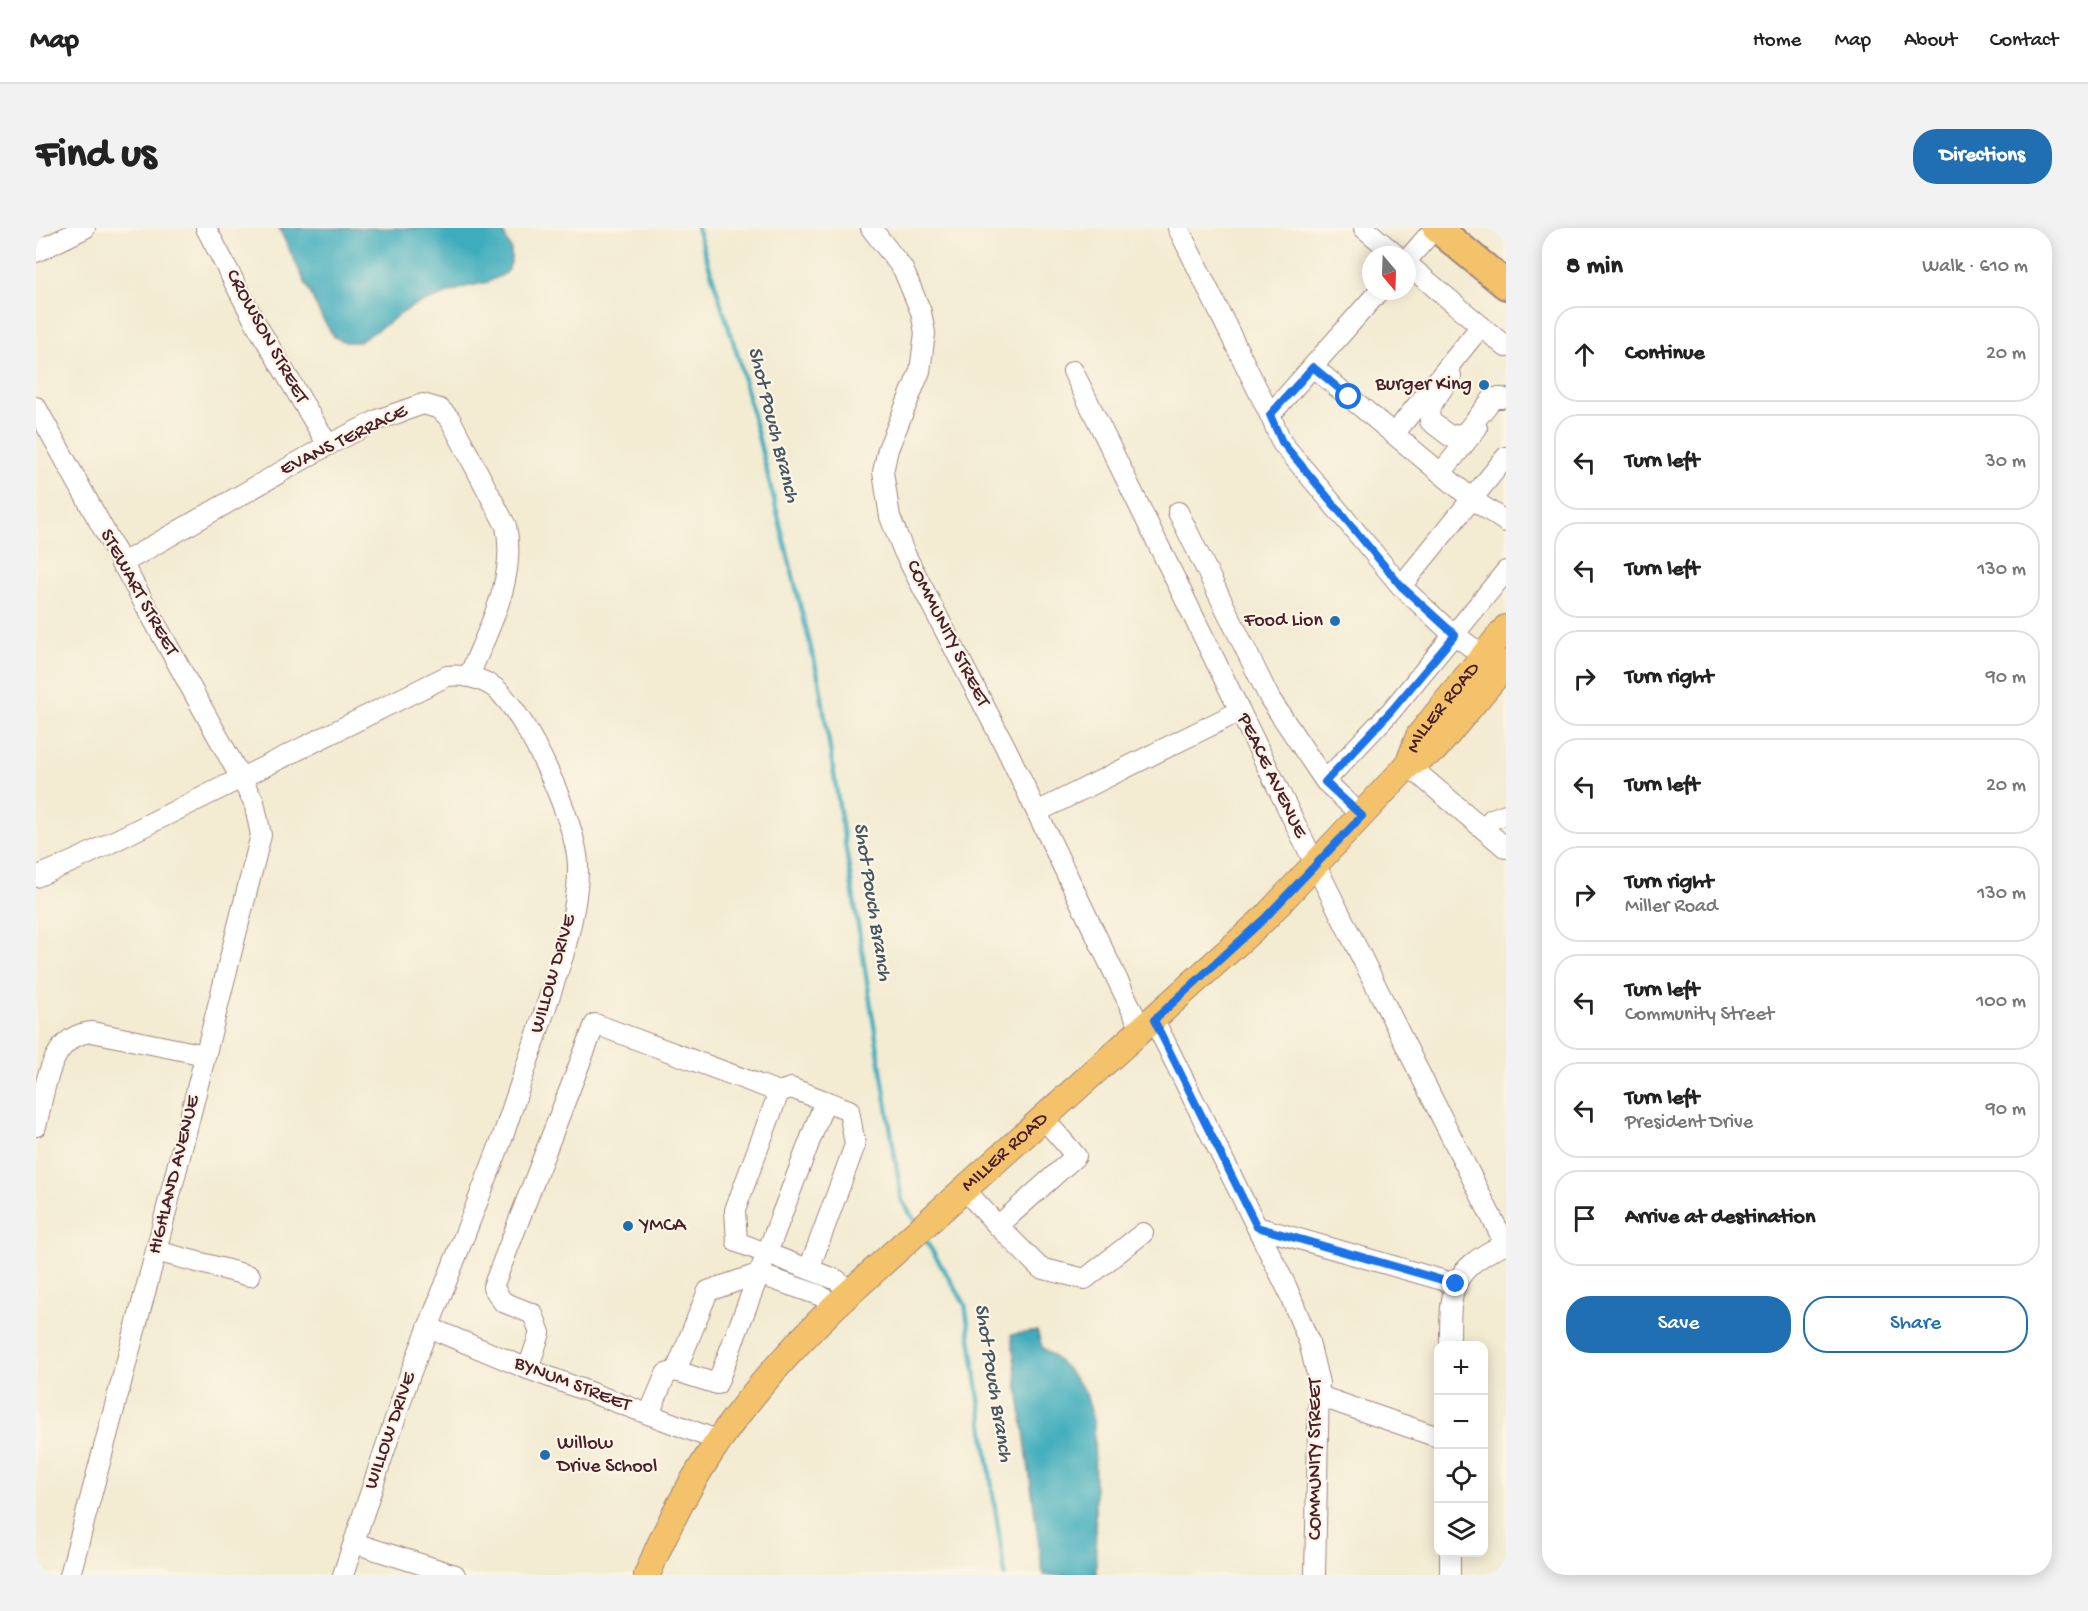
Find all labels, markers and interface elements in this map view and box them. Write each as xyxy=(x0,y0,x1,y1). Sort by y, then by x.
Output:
text: Map xyxy=(30,25,79,58)
text: Home xyxy=(1753,29,1801,54)
text: Map xyxy=(1834,29,1871,54)
text: About xyxy=(1904,29,1957,54)
text: Contact xyxy=(1990,29,2058,54)
button: Directions xyxy=(1913,129,2052,184)
text: Find us xyxy=(36,132,156,181)
north arrow xyxy=(1362,246,1416,300)
text: 8 min xyxy=(1566,252,1623,283)
text: Walk · 610 m xyxy=(1922,256,2028,279)
street label: CROWSON STREET xyxy=(220,266,313,409)
icon: ahead xyxy=(1568,338,1601,371)
text: Continue xyxy=(1625,341,1705,367)
text: 20 m xyxy=(1986,343,2026,366)
water label: Shot Pouch Branch xyxy=(741,345,804,506)
place label: Burger King xyxy=(1375,374,1472,397)
marker: Burger King xyxy=(1477,378,1491,392)
route start xyxy=(1335,383,1361,409)
street label: EVANS TERRACE xyxy=(277,400,413,482)
icon: left xyxy=(1568,446,1601,479)
text: Turn left xyxy=(1625,449,1699,475)
text: 30 m xyxy=(1985,451,2026,474)
street label: STEWART STREET xyxy=(94,526,183,661)
icon: left xyxy=(1568,554,1601,587)
street label: COMMUNITY STREET xyxy=(900,557,995,712)
text: Turn left xyxy=(1625,557,1699,583)
text: 130 m xyxy=(1977,559,2026,582)
place label: Food Lion xyxy=(1243,610,1323,633)
marker: Food Lion xyxy=(1328,614,1342,628)
street label: MILLER ROAD xyxy=(1402,657,1486,756)
icon: right xyxy=(1568,662,1601,695)
text: Turn right xyxy=(1625,665,1713,691)
text: 90 m xyxy=(1986,667,2026,690)
street label: PEACE AVENUE xyxy=(1230,709,1312,843)
icon: left xyxy=(1568,770,1601,803)
text: Turn left xyxy=(1625,773,1699,799)
text: 20 m xyxy=(1986,775,2026,798)
water label: Shot Pouch Branch xyxy=(846,821,896,983)
text: Turn right xyxy=(1625,870,1713,896)
icon: right xyxy=(1568,878,1601,911)
text: 130 m xyxy=(1977,883,2026,906)
text: Miller Road xyxy=(1625,896,1718,919)
street label: WILLOW DRIVE xyxy=(526,911,582,1036)
text: Turn left xyxy=(1625,978,1699,1004)
icon: left xyxy=(1568,986,1601,1019)
text: 100 m xyxy=(1976,991,2026,1014)
text: Community Street xyxy=(1625,1004,1774,1027)
text: Turn left xyxy=(1625,1086,1699,1112)
street label: HIGHLAND AVENUE xyxy=(144,1092,206,1257)
icon: left xyxy=(1568,1094,1601,1127)
text: 90 m xyxy=(1986,1099,2026,1122)
street label: MILLER ROAD xyxy=(957,1107,1054,1197)
text: President Drive xyxy=(1625,1112,1753,1135)
icon: arrive xyxy=(1568,1202,1601,1235)
text: Arrive at destination xyxy=(1625,1205,1815,1231)
place label: YMCA xyxy=(638,1215,687,1238)
marker: YMCA xyxy=(621,1219,635,1233)
route end xyxy=(1442,1270,1468,1296)
button: Save xyxy=(1566,1296,1791,1353)
button: Share xyxy=(1803,1296,2028,1353)
water label: Shot Pouch Branch xyxy=(967,1302,1017,1464)
map controls xyxy=(1434,1341,1488,1557)
button: + xyxy=(1434,1341,1488,1395)
street label: BYNUM STREET xyxy=(510,1352,635,1418)
street label: WILLOW DRIVE xyxy=(360,1368,422,1492)
street label: COMMUNITY STREET xyxy=(1305,1377,1328,1540)
button: − xyxy=(1434,1395,1488,1449)
place label: Willow Drive School xyxy=(555,1433,657,1479)
marker: Willow Drive School xyxy=(538,1448,552,1462)
button: locate xyxy=(1434,1449,1488,1503)
button: layers xyxy=(1434,1503,1488,1557)

